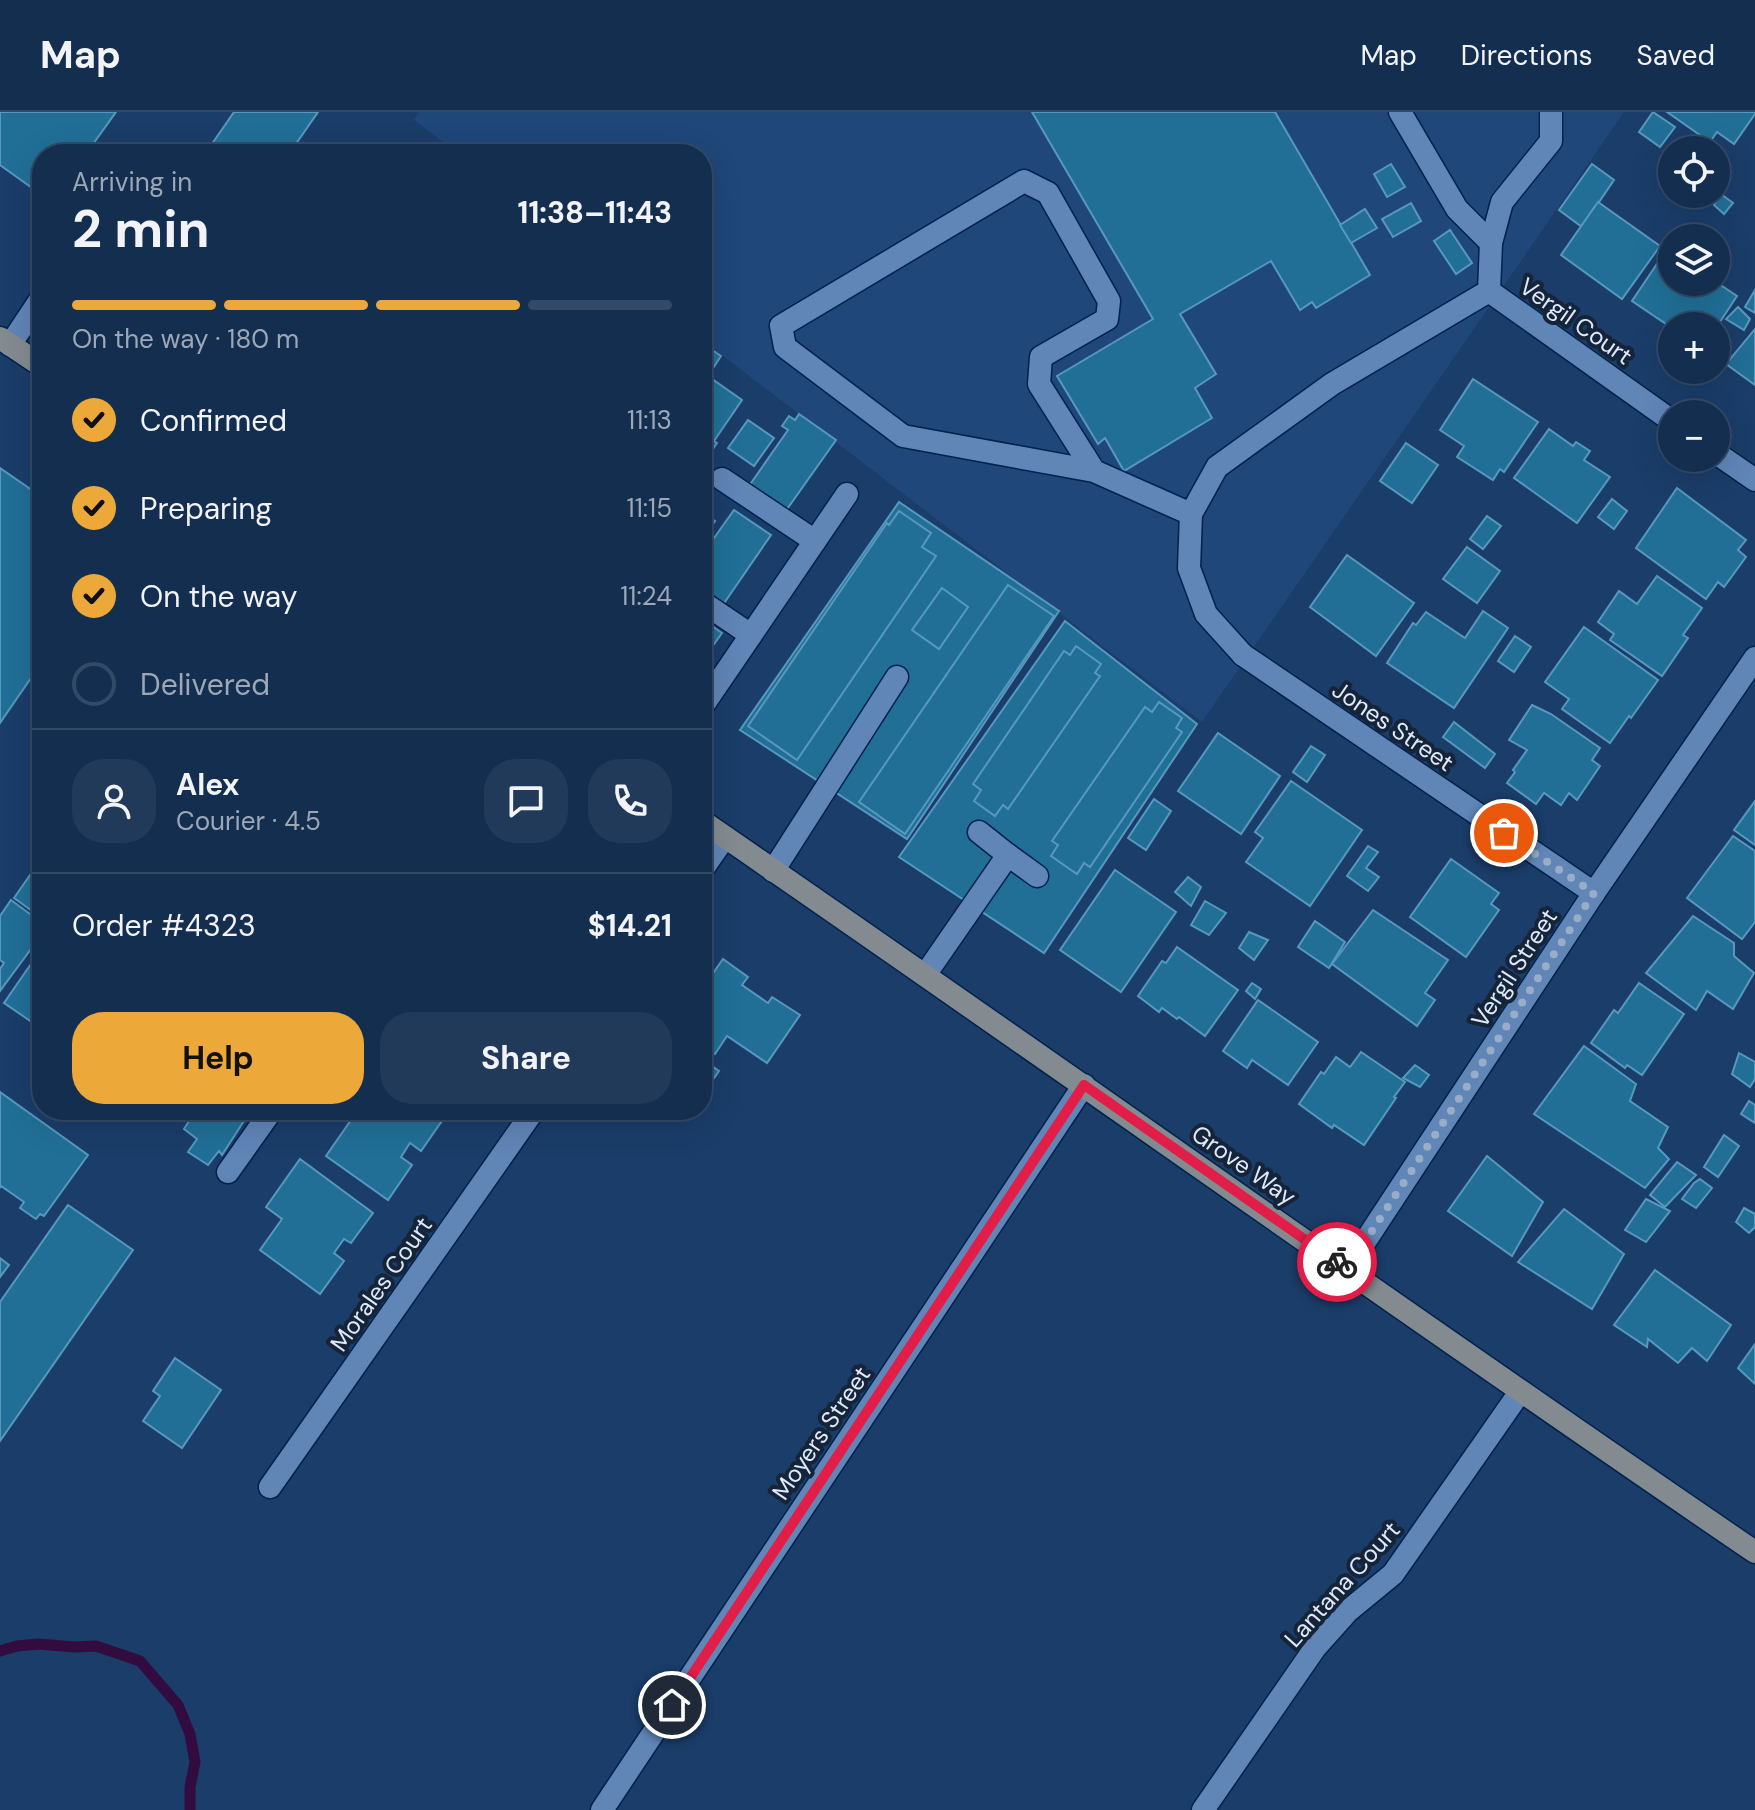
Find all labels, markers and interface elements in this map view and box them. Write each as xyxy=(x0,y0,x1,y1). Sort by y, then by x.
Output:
text: Map xyxy=(40,30,121,80)
text: Map xyxy=(1360,37,1417,74)
text: Directions xyxy=(1461,37,1593,74)
text: Saved xyxy=(1637,37,1715,74)
map controls xyxy=(1658,136,1730,472)
button: locate xyxy=(1658,136,1730,208)
text: Arriving in xyxy=(72,165,192,199)
text: 11:38–11:43 xyxy=(518,193,672,232)
text: 2 min xyxy=(72,195,210,263)
button: layers xyxy=(1658,224,1730,296)
street label: Vergil Court xyxy=(1513,271,1639,371)
button: + xyxy=(1658,312,1730,384)
text: On the way · 180 m xyxy=(72,322,299,356)
icon: check xyxy=(72,398,116,442)
button: − xyxy=(1658,400,1730,472)
text: Confirmed xyxy=(140,401,287,440)
text: 11:13 xyxy=(627,403,672,437)
icon: check xyxy=(72,486,116,530)
text: Preparing xyxy=(140,489,272,528)
text: 11:15 xyxy=(627,491,672,525)
icon: check xyxy=(72,574,116,618)
text: On the way xyxy=(140,577,297,616)
text: 11:24 xyxy=(620,579,672,613)
text: Delivered xyxy=(140,665,270,704)
street label: Jones Street xyxy=(1326,674,1460,778)
button: person xyxy=(72,759,156,843)
button: chat xyxy=(484,759,568,843)
button: phone xyxy=(588,759,672,843)
text: Alex xyxy=(176,765,239,804)
pin xyxy=(1470,799,1538,867)
text: Courier · 4.5 xyxy=(176,804,321,838)
icon: bag xyxy=(1482,811,1526,855)
street label: Vergil Street xyxy=(1464,903,1564,1033)
text: Order #4323 xyxy=(72,906,256,945)
text: $14.21 xyxy=(588,906,672,945)
button: Help xyxy=(72,1012,364,1104)
button: Share xyxy=(380,1012,672,1104)
street label: Grove Way xyxy=(1186,1118,1302,1212)
street label: Morales Court xyxy=(323,1211,439,1357)
courier xyxy=(1297,1222,1377,1302)
icon: bike xyxy=(1315,1240,1359,1284)
street label: Moyers Street xyxy=(765,1360,877,1506)
street label: Lantana Court xyxy=(1277,1515,1407,1653)
pin xyxy=(638,1671,706,1739)
icon: home xyxy=(650,1683,694,1727)

